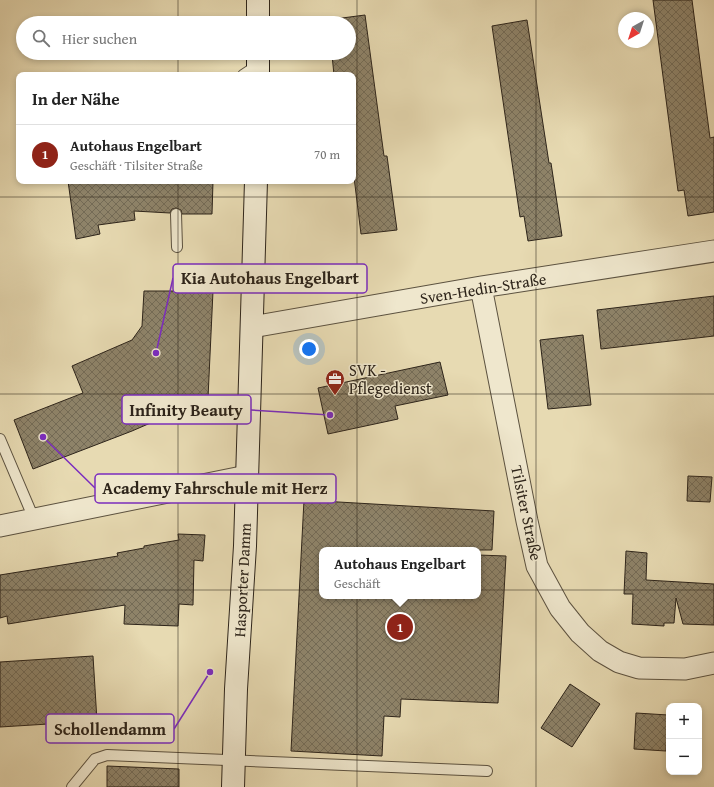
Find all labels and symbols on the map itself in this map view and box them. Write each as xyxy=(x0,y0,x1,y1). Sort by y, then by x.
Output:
north arrow xyxy=(618,12,654,48)
callout: Kia Autohaus Engelbart xyxy=(173,264,367,293)
text: Kia Autohaus Engelbart xyxy=(181,265,360,290)
street label: Sven-Hedin-Straße xyxy=(418,266,548,310)
your location xyxy=(299,339,319,359)
place label: SVK - Pflegedienst xyxy=(349,358,432,400)
office icon: SVK - Pflegedienst xyxy=(324,368,346,396)
callout: Infinity Beauty xyxy=(122,395,251,424)
text: Infinity Beauty xyxy=(129,397,243,422)
street label: Tilsiter Straße xyxy=(505,463,549,563)
callout: Academy Fahrschule mit Herz xyxy=(95,474,336,503)
text: Academy Fahrschule mit Herz xyxy=(102,475,328,500)
street label: Hasporter Damm xyxy=(227,522,257,638)
pin: 1 xyxy=(387,612,413,642)
callout: Schollendamm xyxy=(46,714,174,743)
text: Schollendamm xyxy=(54,716,166,741)

